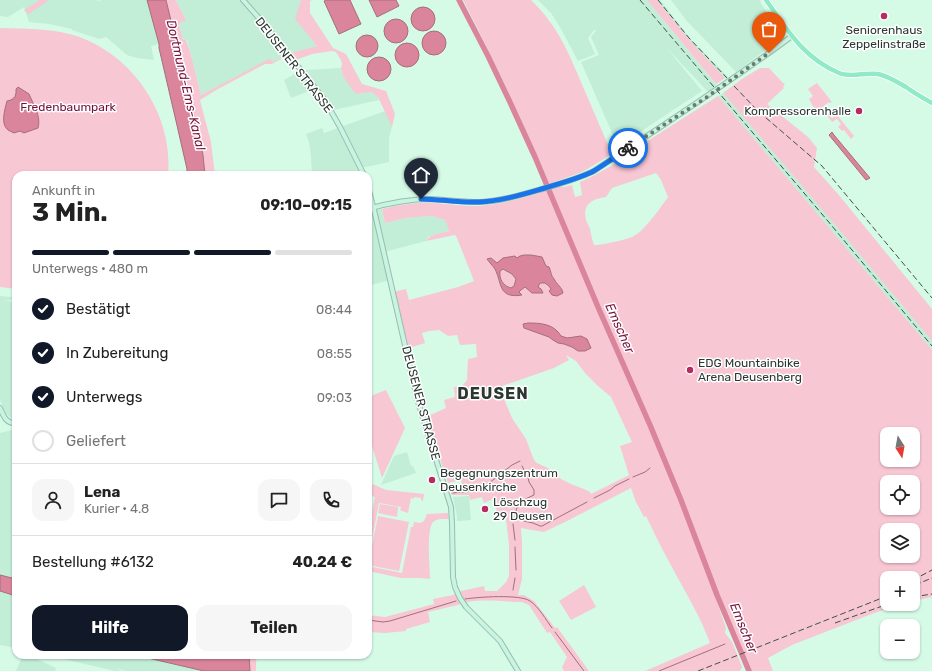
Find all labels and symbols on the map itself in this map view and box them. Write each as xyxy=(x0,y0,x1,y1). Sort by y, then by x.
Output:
marker: Seniorenhaus Zeppelinstraße xyxy=(879,11,889,21)
pin xyxy=(752,12,786,53)
street label: DEUSENER STRASSE xyxy=(252,14,336,116)
water label: Dortmund-Ems-Kanal xyxy=(164,18,209,153)
place label: Seniorenhaus Zeppelinstraße xyxy=(842,23,926,51)
park label: Fredenbaumpark xyxy=(20,100,116,114)
place label: Kompressorenhalle xyxy=(744,104,851,118)
marker: Kompressorenhalle xyxy=(854,106,864,116)
courier xyxy=(608,128,648,168)
pin xyxy=(404,158,438,199)
water label: Emscher xyxy=(602,301,638,356)
street label: DEUSENER STRASSE xyxy=(399,344,443,462)
place label: EDG Mountainbike Arena Deusenberg xyxy=(698,356,802,384)
marker: EDG Mountainbike Arena Deusenberg xyxy=(685,365,695,375)
district label: DEUSEN xyxy=(457,384,529,403)
north arrow xyxy=(880,427,920,467)
place label: Begegnungszentrum Deusenkirche xyxy=(440,466,558,494)
marker: Begegnungszentrum Deusenkirche xyxy=(427,475,437,485)
place label: Löschzug 29 Deusen xyxy=(493,495,552,523)
marker: Löschzug 29 Deusen xyxy=(480,504,490,514)
water label: Emscher xyxy=(727,600,761,657)

